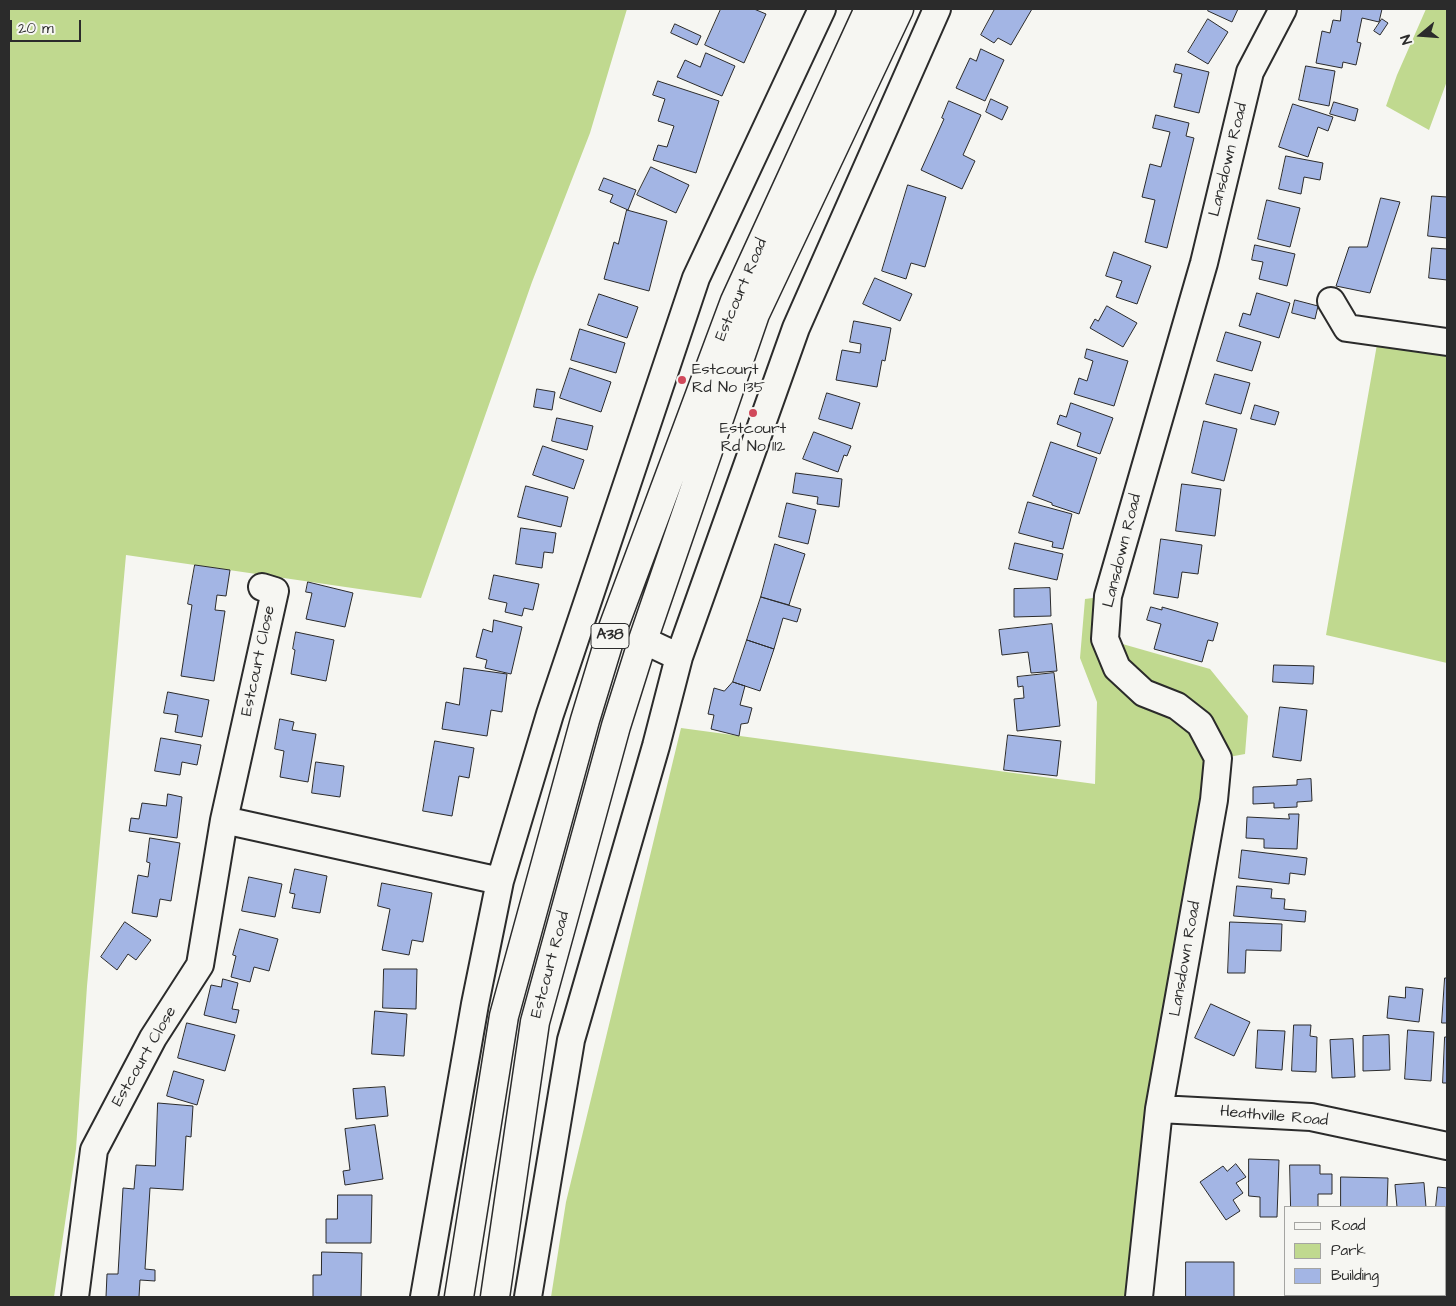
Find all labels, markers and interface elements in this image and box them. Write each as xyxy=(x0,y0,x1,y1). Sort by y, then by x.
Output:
scale bar xyxy=(12,10,84,42)
north arrow xyxy=(1396,10,1446,60)
text: 20 m xyxy=(18,18,54,39)
text: N xyxy=(1396,32,1418,47)
street label: Lansdown Road xyxy=(1206,101,1252,219)
street label: Estcourt Road xyxy=(712,236,772,344)
place label: Estcourt Rd No 135 xyxy=(692,361,765,399)
marker: Estcourt Rd No 135 xyxy=(676,374,688,386)
marker: Estcourt Rd No 112 xyxy=(747,407,759,419)
place label: Estcourt Rd No 112 xyxy=(720,420,786,458)
street label: Lansdown Road xyxy=(1100,492,1146,610)
street label: Estcourt Close xyxy=(238,604,280,718)
road number: A38 xyxy=(591,624,629,648)
street label: Lansdown Road xyxy=(1166,900,1206,1018)
street label: Estcourt Road xyxy=(528,910,574,1020)
street label: Estcourt Close xyxy=(109,1004,181,1110)
street label: Heathville Road xyxy=(1219,1103,1329,1131)
legend xyxy=(1284,1206,1446,1296)
text: Road xyxy=(1331,1215,1365,1236)
text: Park xyxy=(1331,1240,1366,1261)
text: Building xyxy=(1331,1265,1379,1286)

